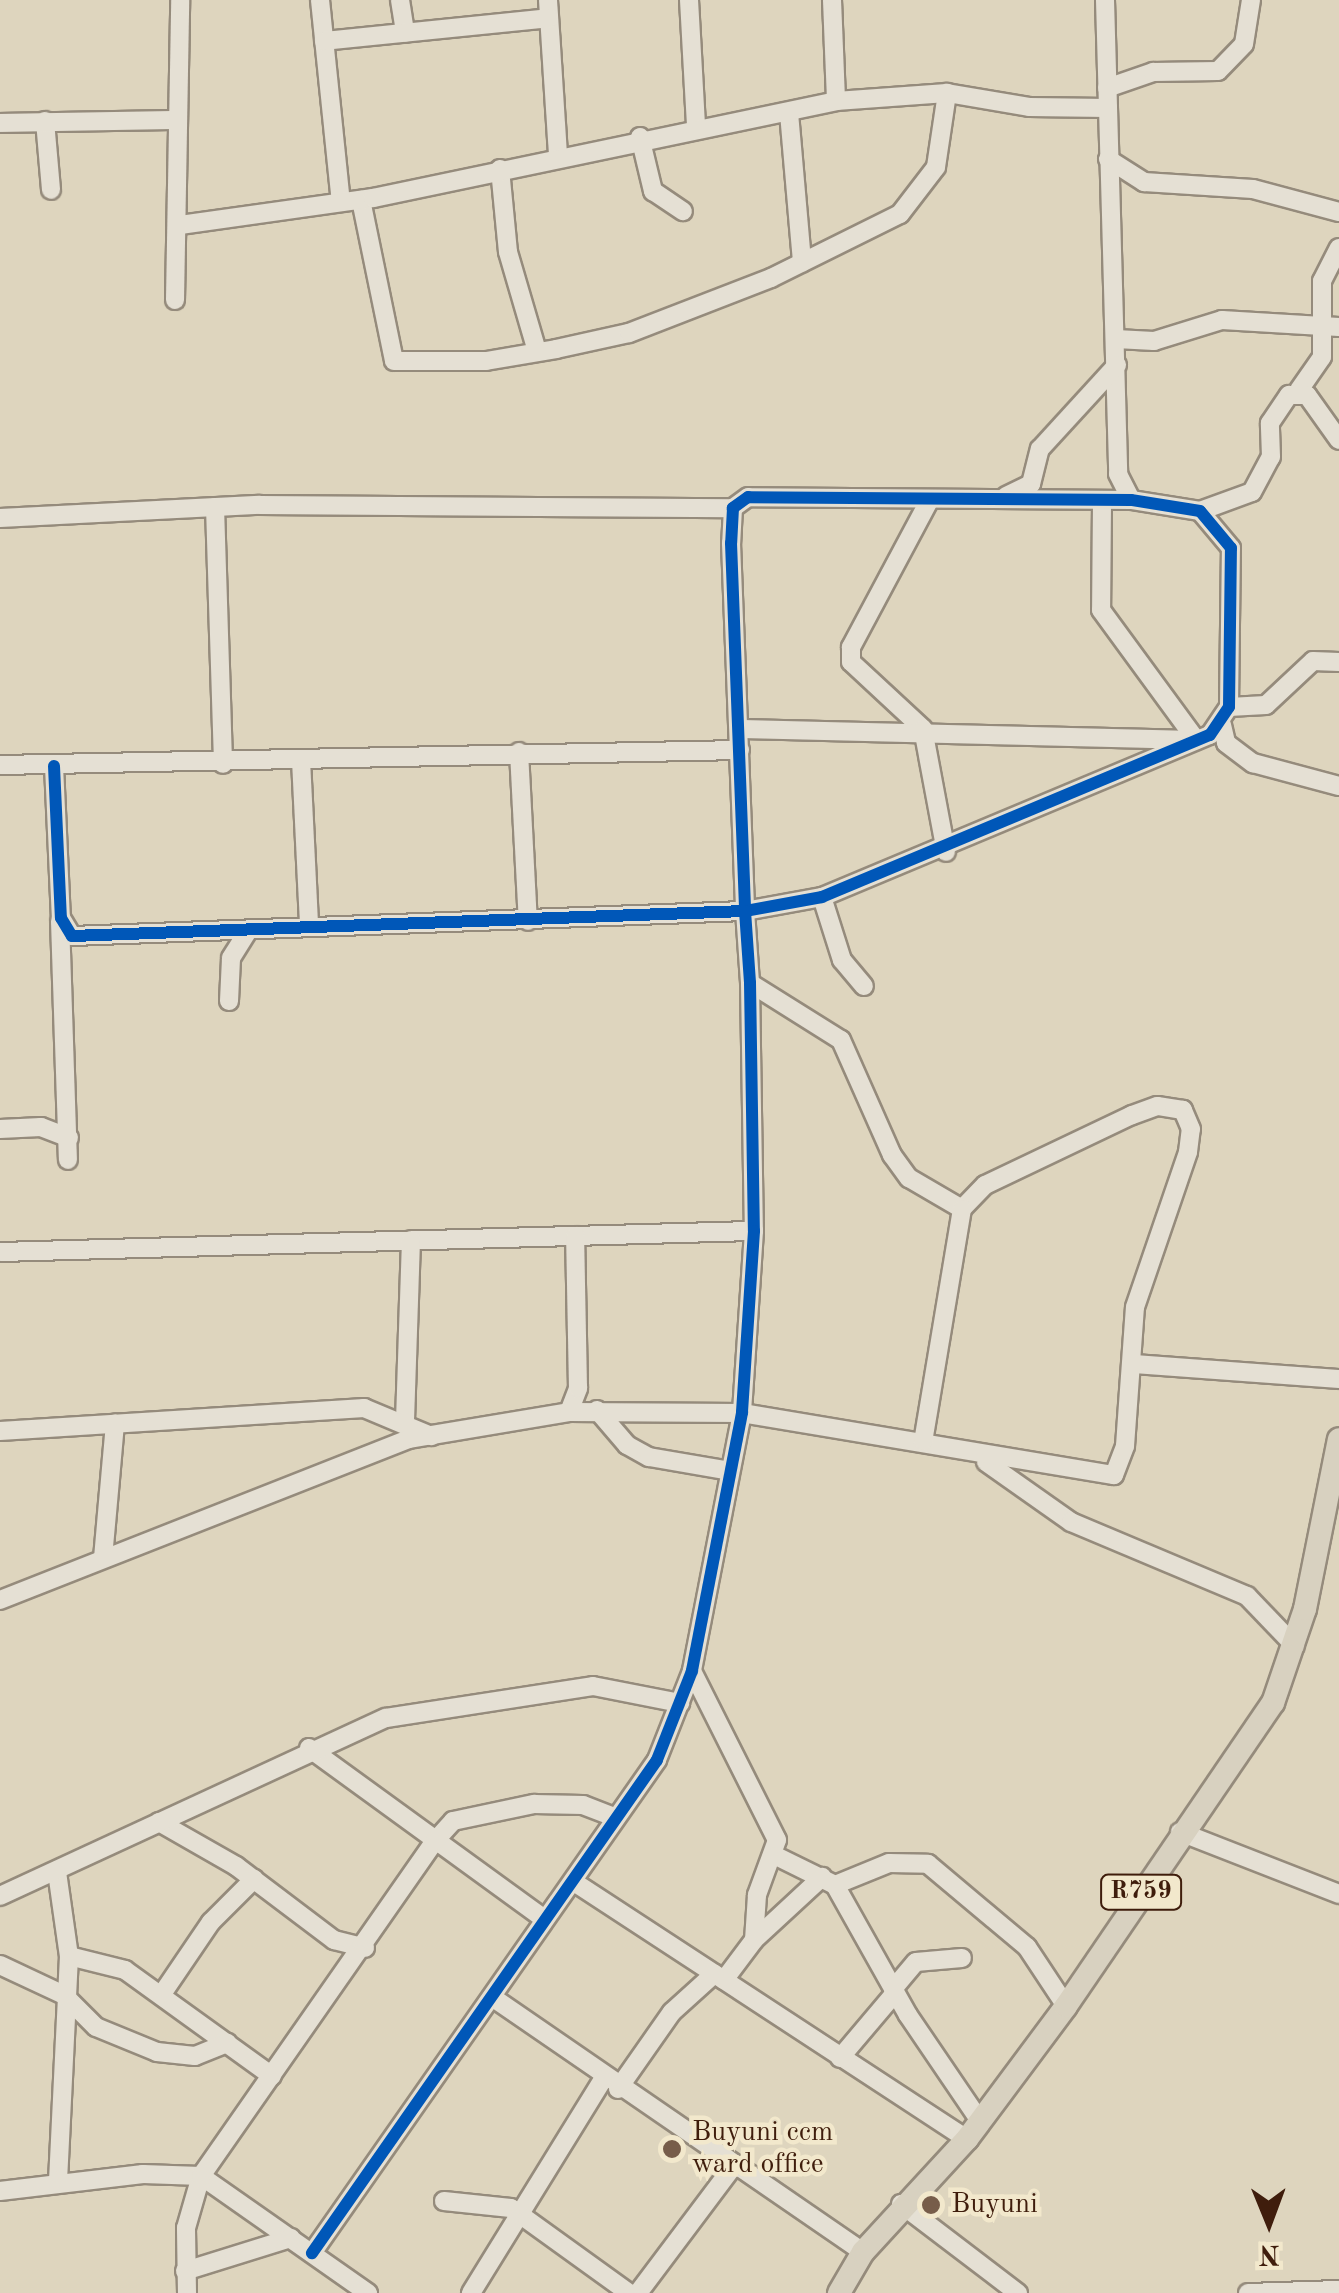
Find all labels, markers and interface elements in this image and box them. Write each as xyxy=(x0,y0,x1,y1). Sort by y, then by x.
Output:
road number: R759 xyxy=(1098,1872,1184,1912)
place label: Buyuni ccm ward office xyxy=(692,2116,833,2182)
marker: Buyuni ccm ward office xyxy=(661,2138,683,2160)
north arrow xyxy=(1219,2173,1319,2273)
place label: Buyuni xyxy=(951,2188,1038,2222)
marker: Buyuni xyxy=(920,2194,942,2216)
text: N xyxy=(1259,2239,1280,2267)

